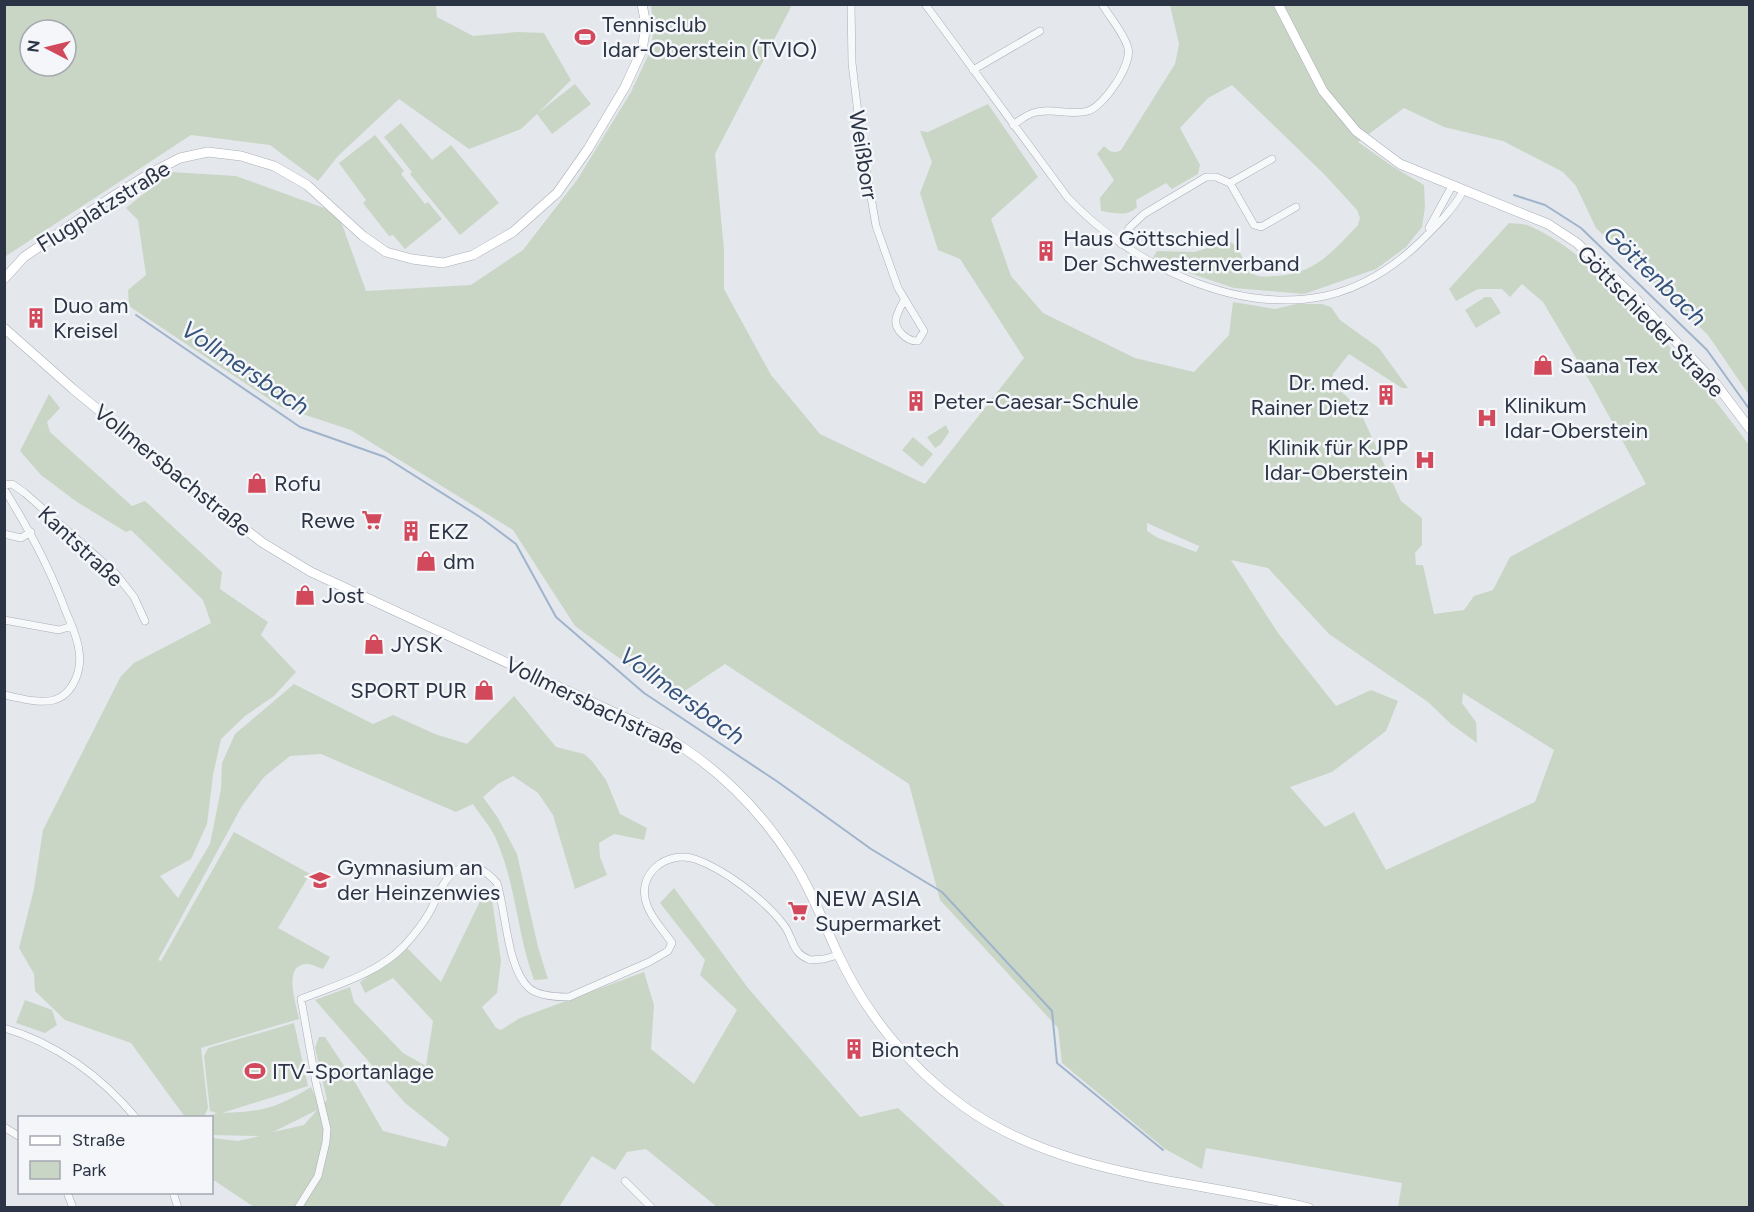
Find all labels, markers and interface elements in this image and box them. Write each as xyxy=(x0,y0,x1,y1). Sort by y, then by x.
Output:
place label: Tennisclub Idar-Oberstein (TVIO) xyxy=(602,11,817,63)
north arrow xyxy=(18,18,78,78)
sports icon: Tennisclub Idar-Oberstein (TVIO) xyxy=(573,25,597,49)
text: N xyxy=(23,39,44,54)
street label: Weißborr xyxy=(843,108,884,202)
street label: Flugplatzstraße xyxy=(32,155,175,258)
water label: Göttenbach xyxy=(1598,219,1713,332)
place label: Haus Göttschied | Der Schwesternverband xyxy=(1063,225,1300,277)
building icon: Haus Göttschied | Der Schwesternverband xyxy=(1034,239,1058,263)
street label: Göttschieder Straße xyxy=(1571,240,1730,403)
place label: Duo am Kreisel xyxy=(53,292,129,344)
building icon: Duo am Kreisel xyxy=(24,306,48,330)
water label: Vollmersbach xyxy=(176,314,315,421)
place label: Saana Tex xyxy=(1560,352,1659,379)
shop icon: Saana Tex xyxy=(1531,353,1555,377)
place label: Dr. med. Rainer Dietz xyxy=(1250,369,1369,421)
building icon: Dr. med. Rainer Dietz xyxy=(1374,383,1398,407)
place label: Peter-Caesar-Schule xyxy=(933,388,1138,415)
building icon: Peter-Caesar-Schule xyxy=(904,389,928,413)
place label: Klinikum Idar-Oberstein xyxy=(1504,392,1648,444)
street label: Vollmersbachstraße xyxy=(88,398,257,542)
hospital icon: Klinikum Idar-Oberstein xyxy=(1475,406,1499,430)
place label: Klinik für KJPP Idar-Oberstein xyxy=(1264,434,1408,486)
hospital icon: Klinik für KJPP Idar-Oberstein xyxy=(1413,448,1437,472)
place label: Rofu xyxy=(274,470,321,497)
shop icon: Rofu xyxy=(245,471,269,495)
street label: Kantstraße xyxy=(32,500,129,593)
place label: Rewe xyxy=(301,507,355,534)
supermarket icon: Rewe xyxy=(360,508,384,532)
place label: EKZ xyxy=(428,518,469,545)
building icon: EKZ xyxy=(399,519,423,543)
place label: dm xyxy=(443,548,475,575)
shop icon: dm xyxy=(414,549,438,573)
place label: Jost xyxy=(322,582,365,609)
shop icon: Jost xyxy=(293,583,317,607)
place label: JYSK xyxy=(391,631,443,658)
shop icon: JYSK xyxy=(362,632,386,656)
water label: Vollmersbach xyxy=(614,640,751,751)
street label: Vollmersbachstraße xyxy=(501,651,688,760)
place label: SPORT PUR xyxy=(350,677,467,704)
shop icon: SPORT PUR xyxy=(472,678,496,702)
place label: Gymnasium an der Heinzenwies xyxy=(337,854,500,906)
school or university icon: Gymnasium an der Heinzenwies xyxy=(308,868,332,892)
place label: NEW ASIA Supermarket xyxy=(815,885,941,937)
supermarket icon: NEW ASIA Supermarket xyxy=(786,899,810,923)
place label: Biontech xyxy=(871,1036,959,1063)
building icon: Biontech xyxy=(842,1037,866,1061)
place label: ITV-Sportanlage xyxy=(272,1058,434,1085)
sports icon: ITV-Sportanlage xyxy=(243,1059,267,1083)
legend xyxy=(18,1116,213,1194)
text: Straße xyxy=(72,1129,125,1151)
text: Park xyxy=(72,1159,107,1181)

